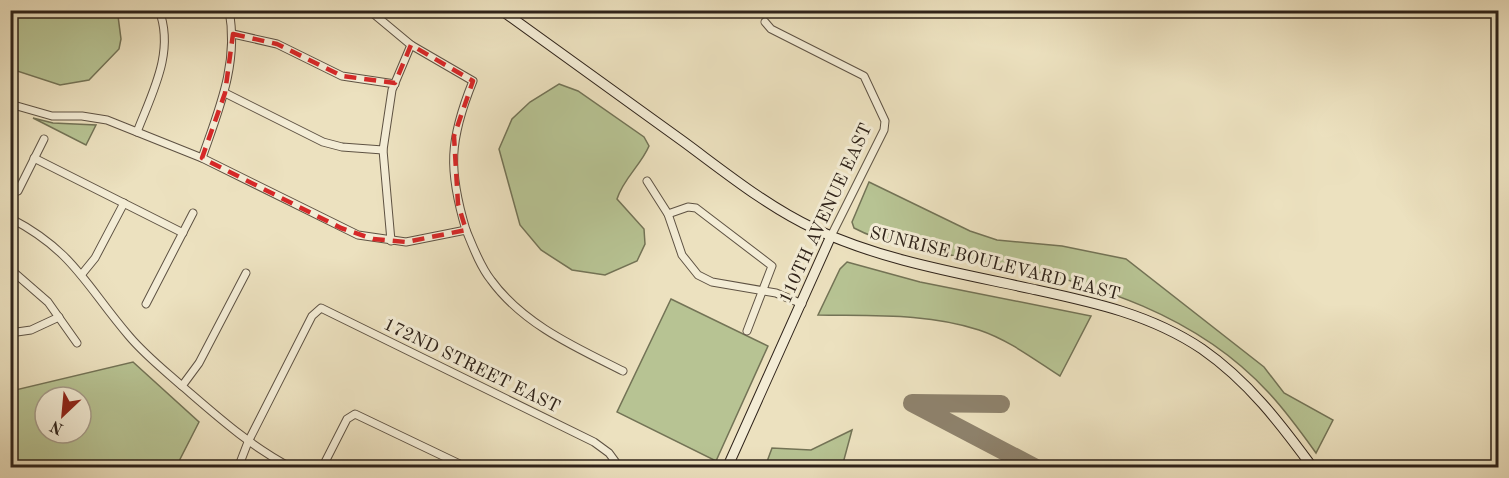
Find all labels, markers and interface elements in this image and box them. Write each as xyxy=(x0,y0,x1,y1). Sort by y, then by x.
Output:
street label: 110TH AVENUE EAST xyxy=(776,121,875,306)
street label: SUNRISE BOULEVARD EAST xyxy=(868,224,1122,304)
street label: 172ND STREET EAST xyxy=(380,315,563,417)
north arrow xyxy=(33,385,93,445)
text: N xyxy=(48,416,66,437)

